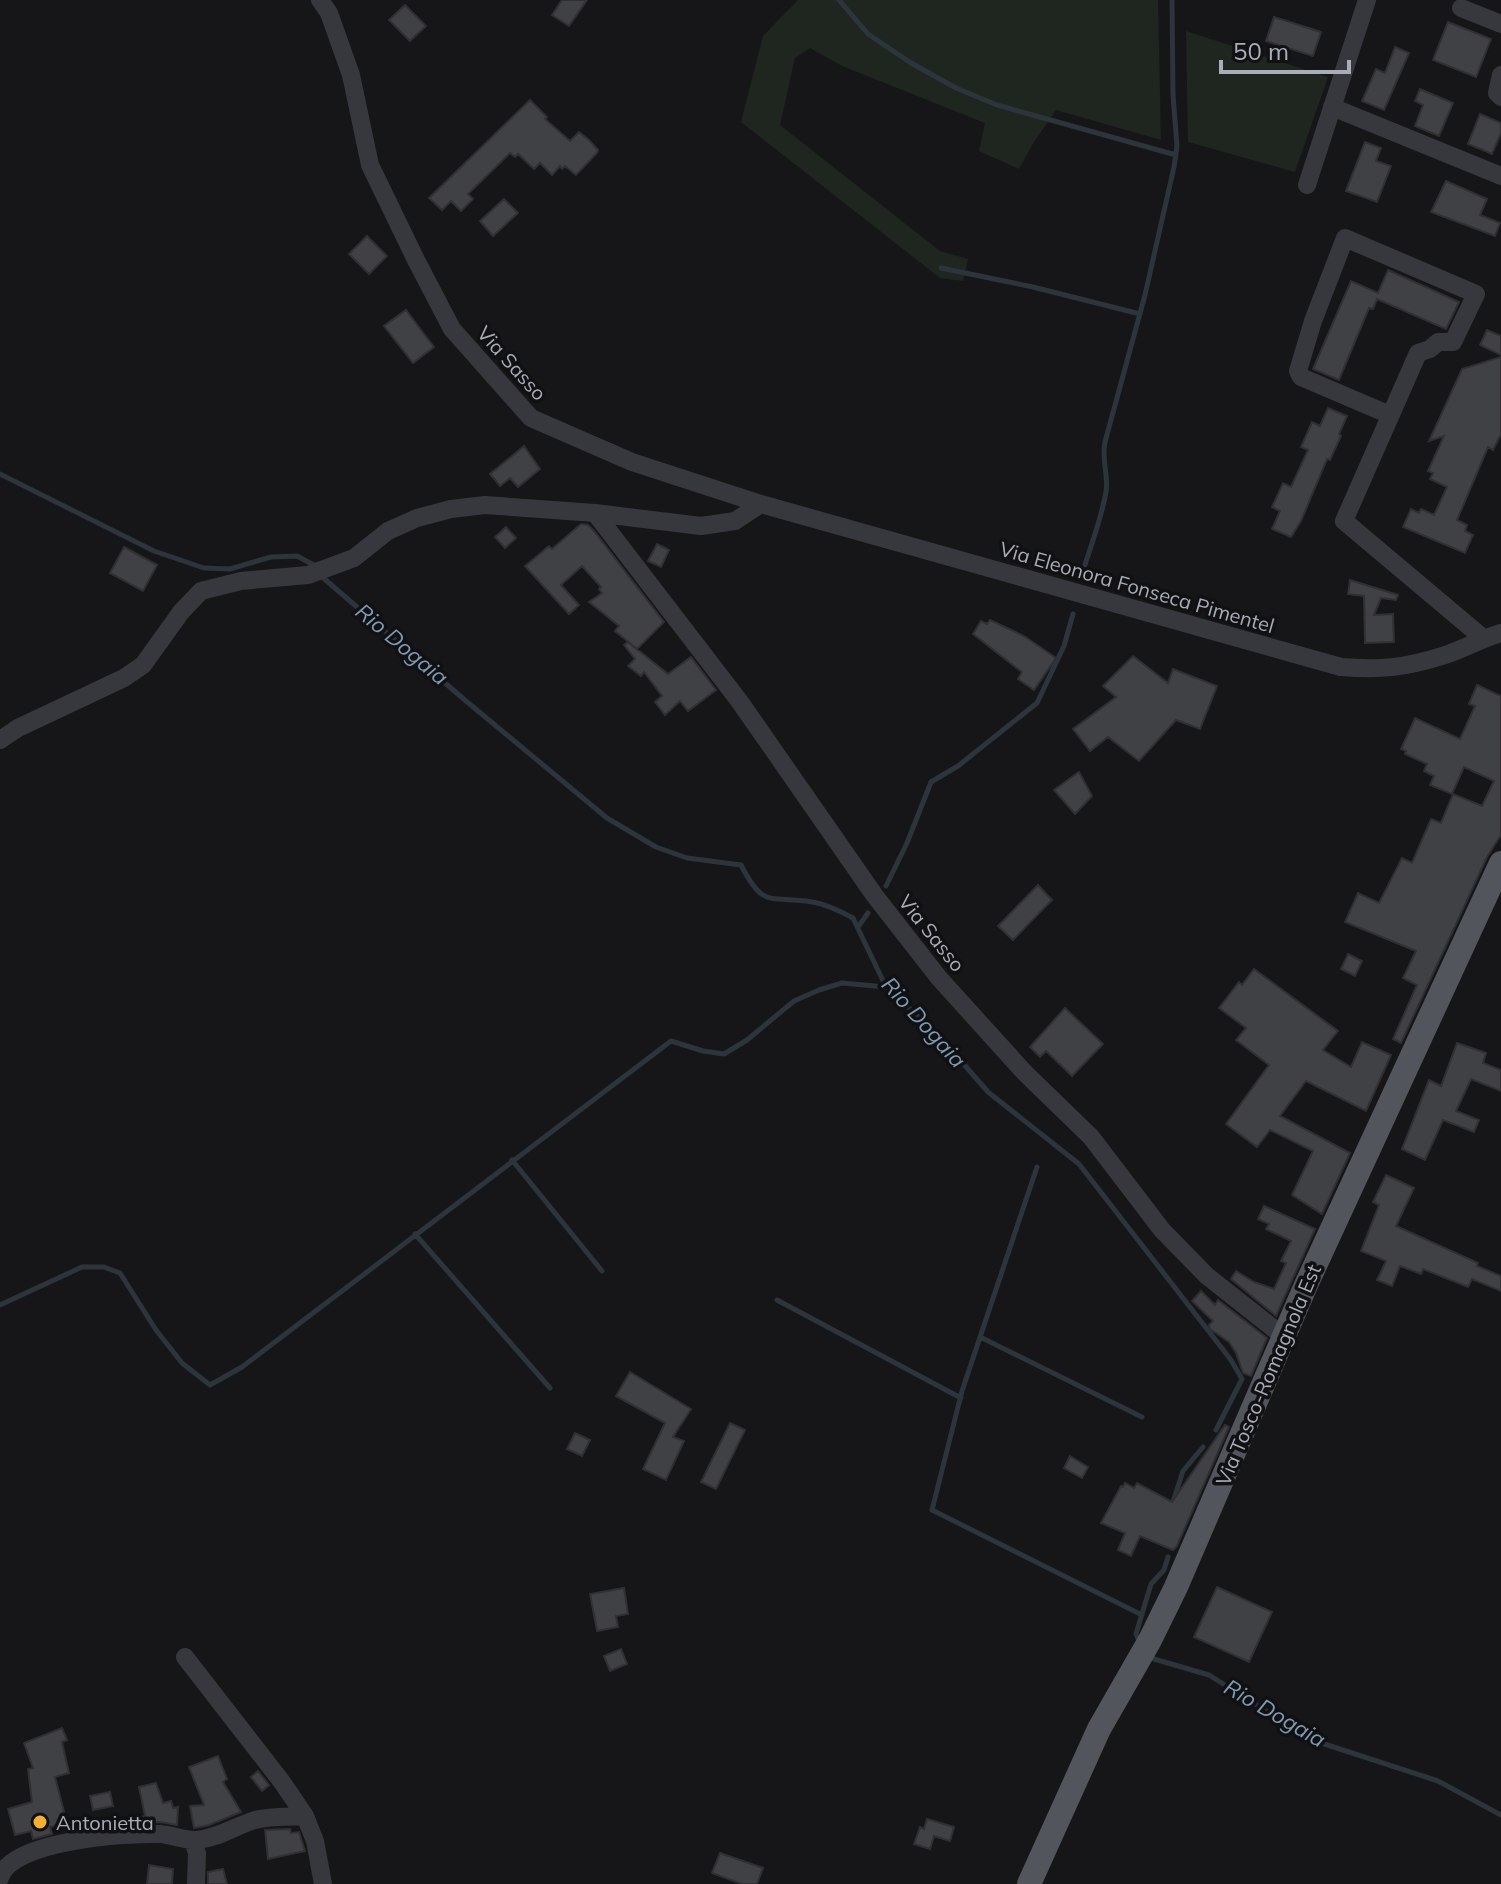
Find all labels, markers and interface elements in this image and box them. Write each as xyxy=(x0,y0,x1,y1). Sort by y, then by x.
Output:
scale bar xyxy=(1221,24,1349,74)
text: 50 m xyxy=(1233,36,1289,66)
street label: Via Sasso xyxy=(472,321,552,405)
street label: Via Eleonora Fonseca Pimentel xyxy=(997,536,1277,638)
water label: Rio Dogaia xyxy=(350,597,454,691)
street label: Via Sasso xyxy=(893,890,971,976)
water label: Rio Dogaia xyxy=(876,971,972,1073)
street label: Via Tosco-Romagnola Est xyxy=(1210,1261,1326,1489)
water label: Rio Dogaia xyxy=(1219,1673,1331,1753)
place label: Antonietta xyxy=(56,1810,154,1835)
marker: Antonietta xyxy=(31,1813,49,1831)

